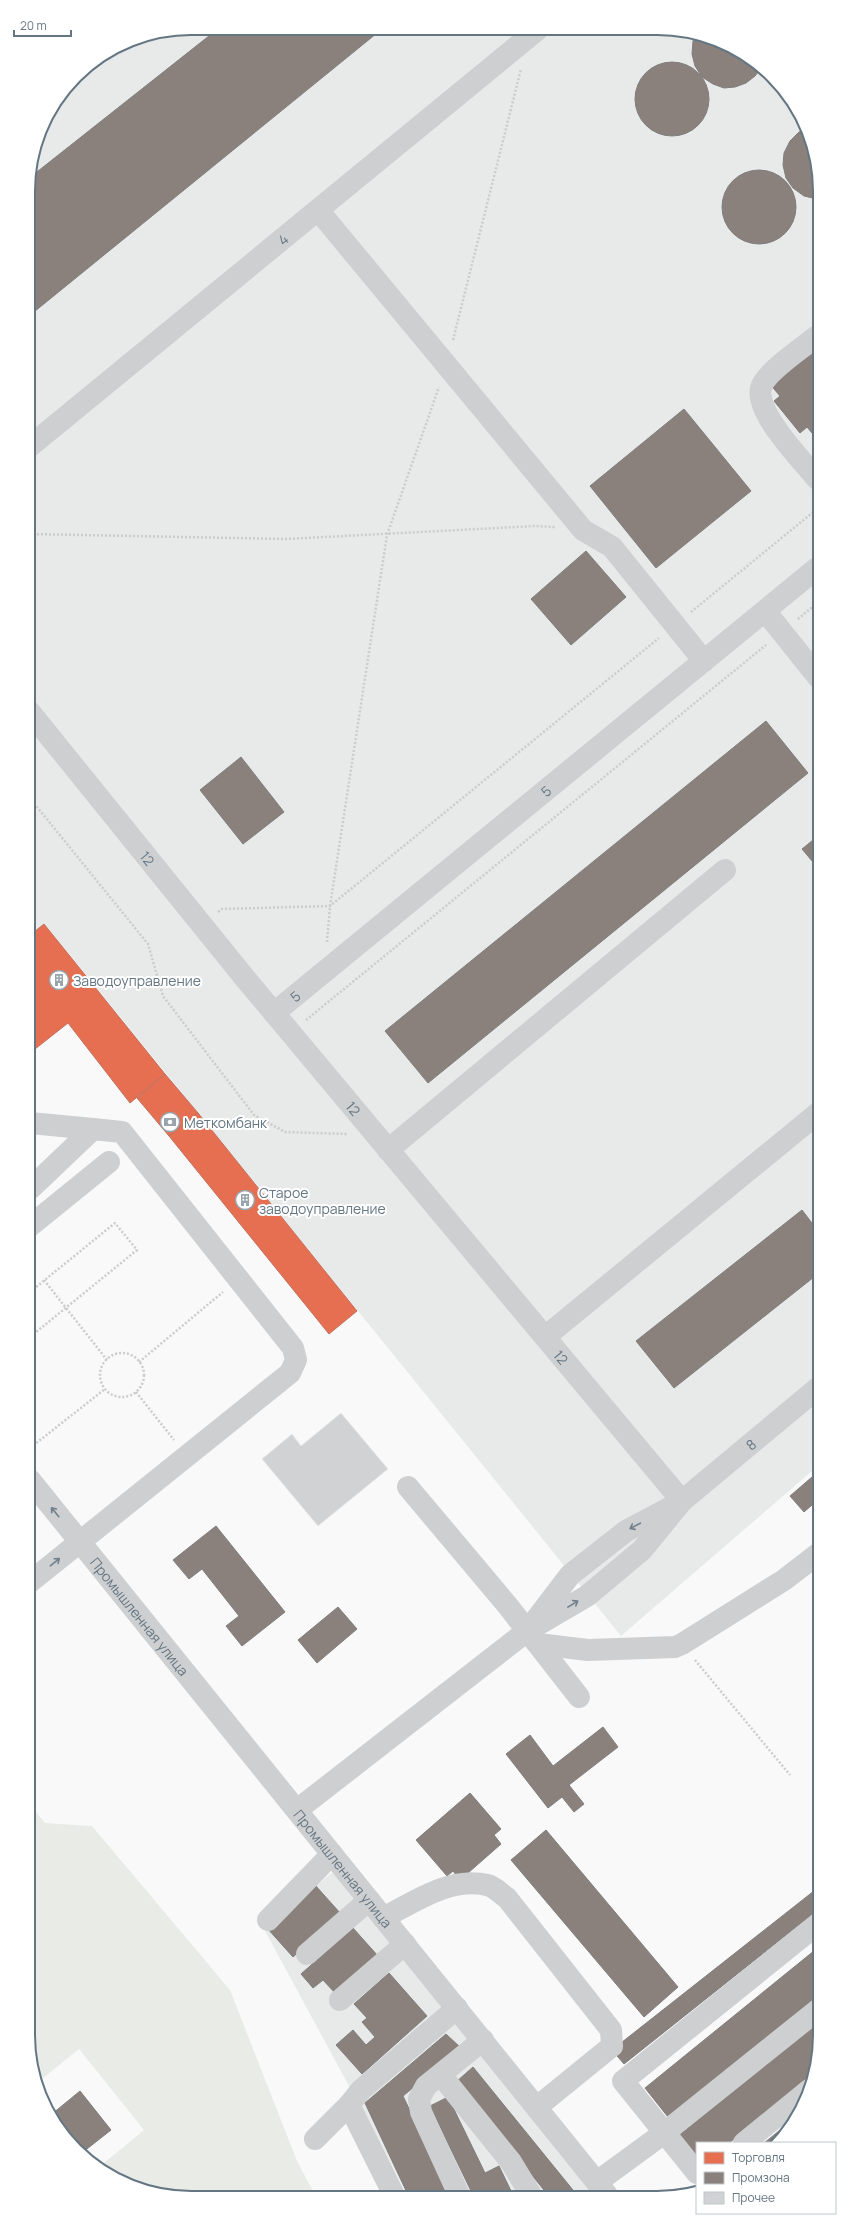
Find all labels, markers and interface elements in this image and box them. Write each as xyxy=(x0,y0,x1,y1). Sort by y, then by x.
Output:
scale bar xyxy=(14,12,71,38)
text: 20 m xyxy=(20,17,47,34)
street label: 4 xyxy=(273,229,292,249)
street label: 5 xyxy=(536,781,555,800)
street label: 12 xyxy=(136,847,159,869)
building icon: Заводоуправление xyxy=(48,969,70,991)
place label: Заводоуправление xyxy=(73,971,201,990)
street label: 5 xyxy=(286,986,304,1006)
street label: 12 xyxy=(342,1097,365,1119)
bank icon: Меткомбанк xyxy=(159,1111,181,1133)
place label: Меткомбанк xyxy=(184,1113,268,1132)
place label: Старое заводоуправление xyxy=(259,1183,386,1218)
building icon: Старое заводоуправление xyxy=(234,1189,256,1211)
street label: 12 xyxy=(550,1346,573,1368)
street label: 8 xyxy=(741,1434,760,1454)
one-way arrow xyxy=(51,1506,60,1517)
one-way arrow xyxy=(629,1523,641,1531)
street label: Промышленная улица xyxy=(86,1553,193,1679)
one-way arrow xyxy=(50,1557,61,1566)
one-way arrow xyxy=(567,1599,579,1607)
street label: Промышленная улица xyxy=(290,1805,397,1931)
legend xyxy=(696,2142,836,2214)
text: Торговля xyxy=(732,2149,785,2166)
text: Промзона xyxy=(732,2169,790,2186)
text: Прочее xyxy=(732,2189,775,2206)

